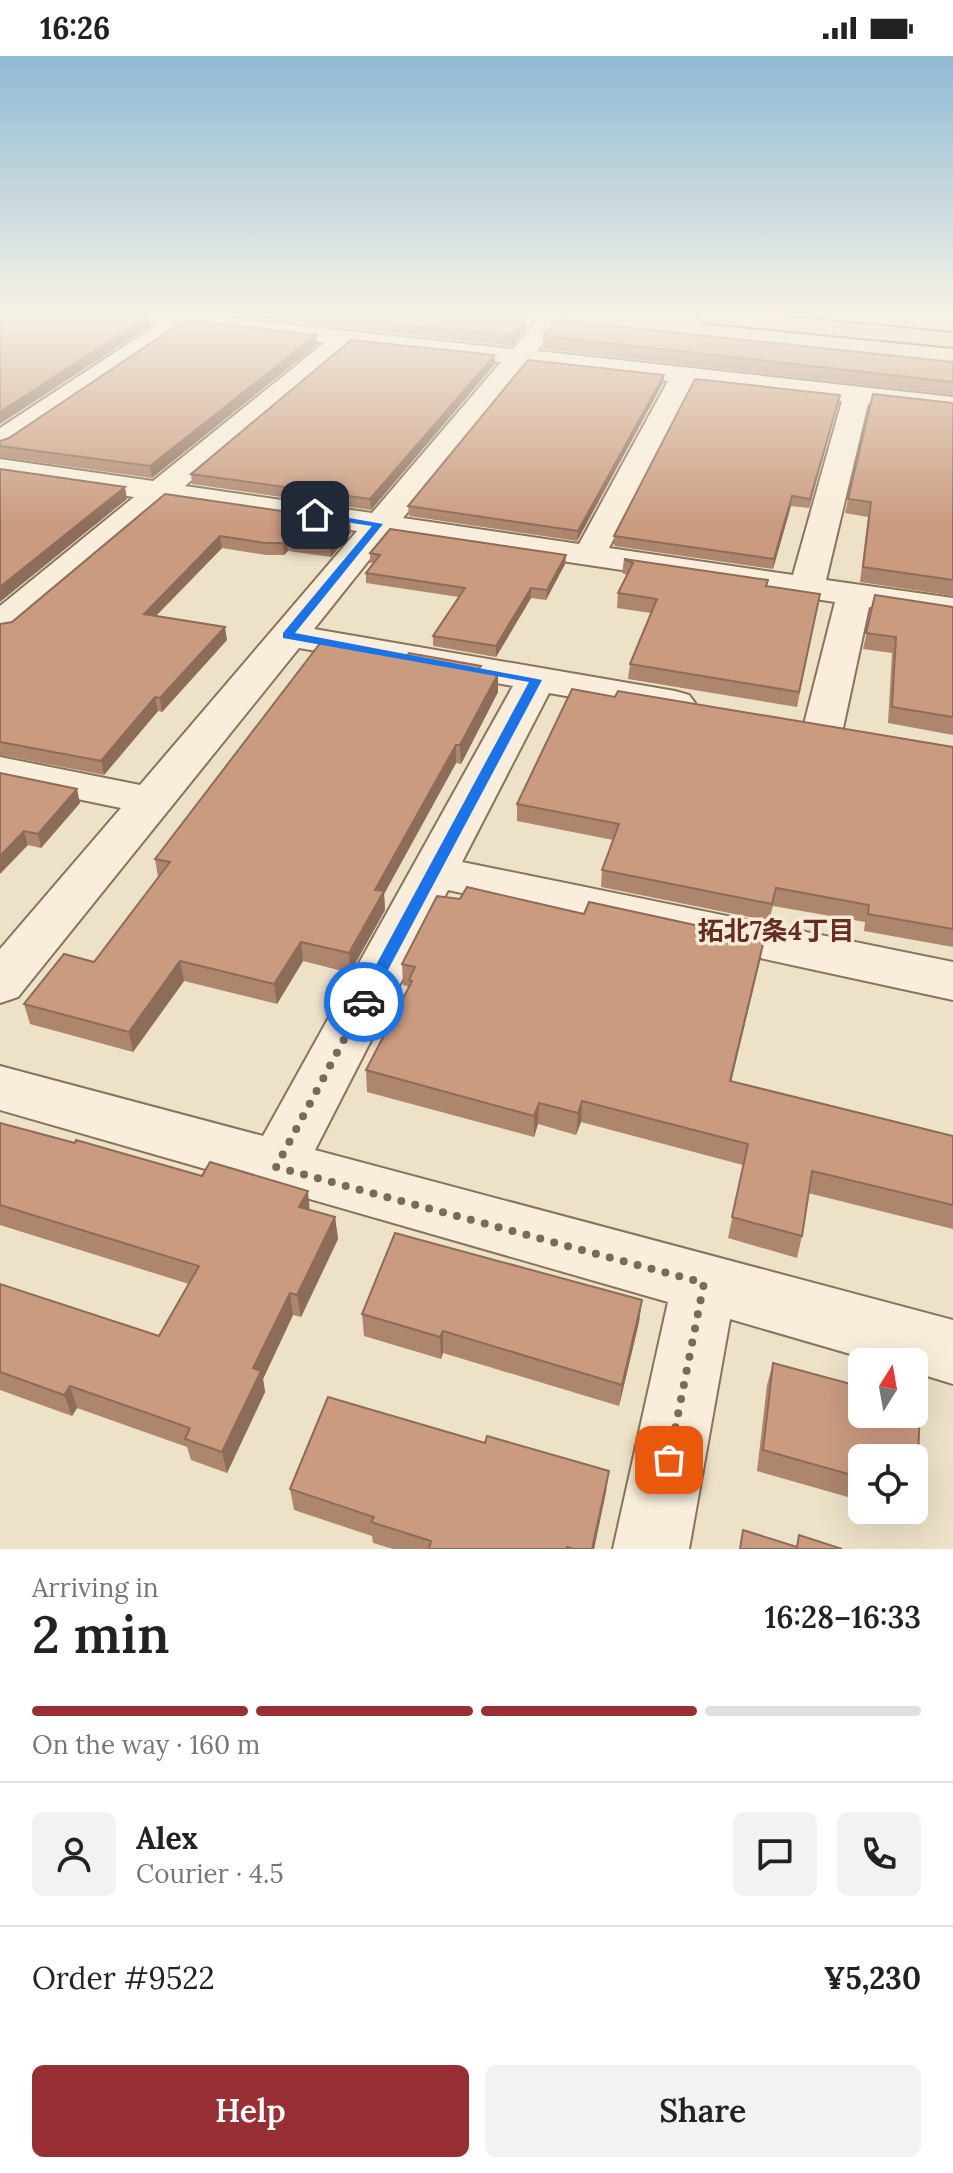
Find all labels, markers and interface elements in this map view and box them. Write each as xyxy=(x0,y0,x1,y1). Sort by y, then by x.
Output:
text: 16:26 xyxy=(40,9,110,47)
pin xyxy=(281,481,349,549)
icon: home xyxy=(293,493,337,537)
district label: 拓北7条4丁目 xyxy=(698,914,854,947)
courier xyxy=(324,962,404,1042)
icon: car xyxy=(342,980,386,1024)
north arrow xyxy=(848,1348,928,1428)
map controls xyxy=(848,1348,928,1524)
pin xyxy=(635,1426,703,1494)
icon: bag xyxy=(647,1438,691,1482)
button: locate xyxy=(848,1444,928,1524)
text: Arriving in xyxy=(32,1571,159,1604)
text: 16:28–16:33 xyxy=(764,1598,921,1636)
text: 2 min xyxy=(32,1601,170,1667)
text: On the way · 160 m xyxy=(32,1728,260,1761)
button: person xyxy=(32,1812,116,1896)
button: chat xyxy=(733,1812,817,1896)
button: phone xyxy=(837,1812,921,1896)
text: Alex xyxy=(136,1819,198,1857)
text: Courier · 4.5 xyxy=(136,1857,284,1890)
text: Order #9522 xyxy=(32,1959,215,1997)
text: ¥5,230 xyxy=(824,1959,921,1997)
button: Help xyxy=(32,2065,469,2157)
button: Share xyxy=(485,2065,921,2157)

